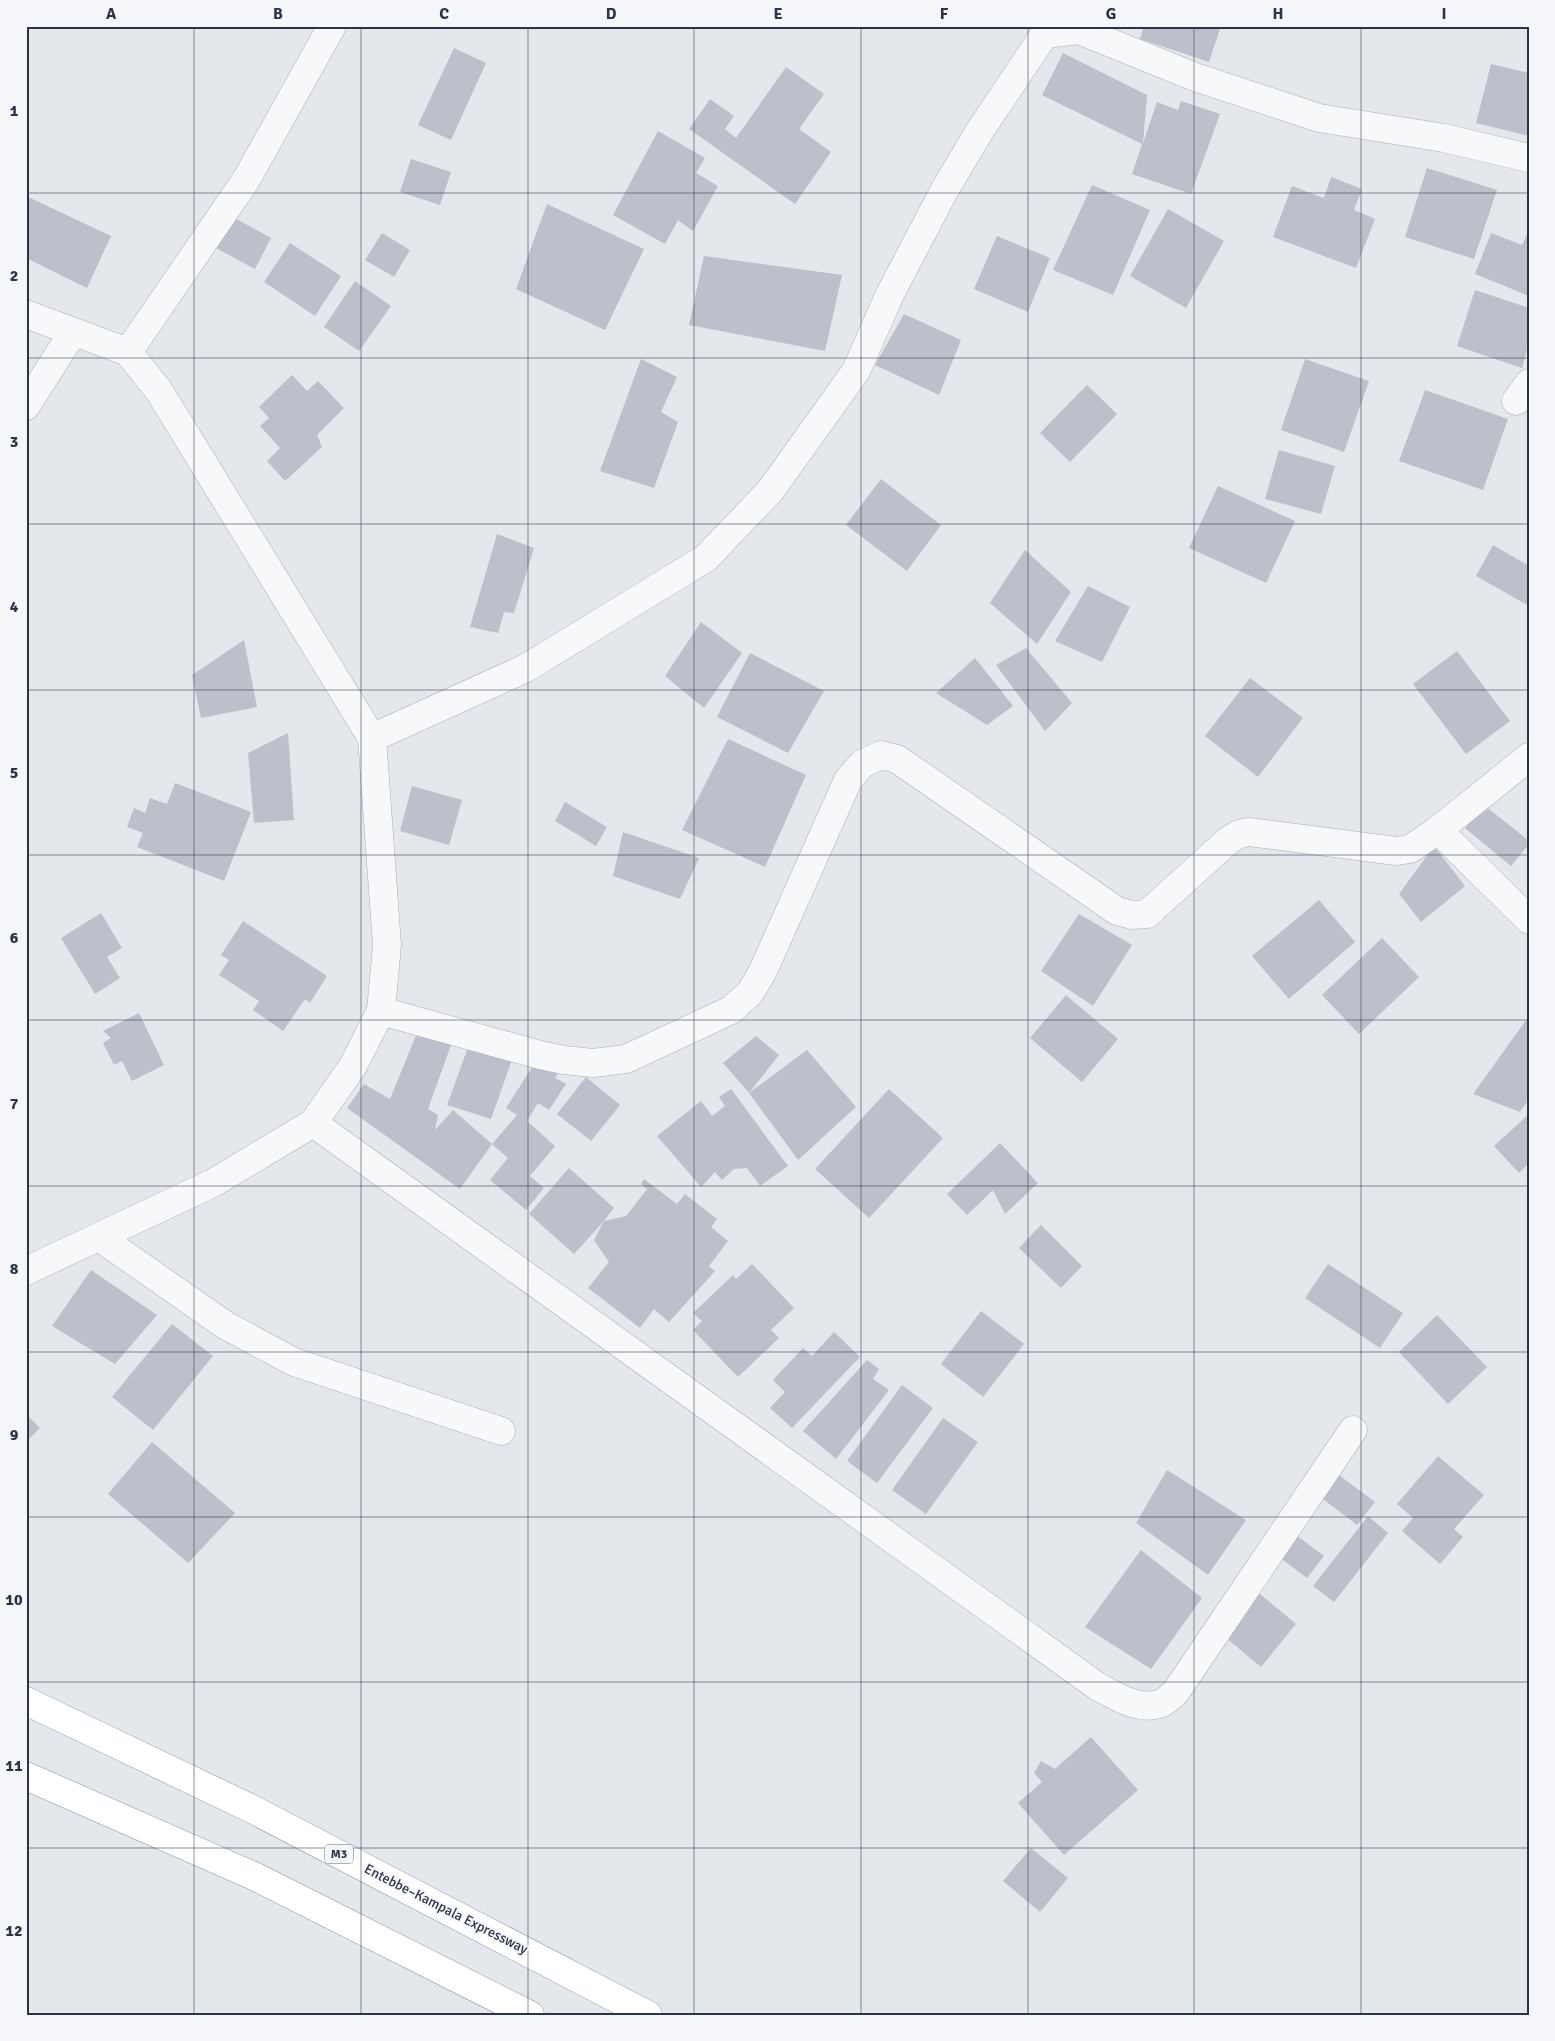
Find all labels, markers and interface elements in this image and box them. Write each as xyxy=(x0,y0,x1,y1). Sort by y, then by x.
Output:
text: A xyxy=(106,4,117,24)
text: B xyxy=(273,4,283,24)
text: C xyxy=(439,4,449,24)
text: D xyxy=(606,4,617,24)
text: E xyxy=(773,4,783,24)
text: F xyxy=(940,4,949,24)
text: G xyxy=(1106,4,1116,24)
text: H xyxy=(1273,4,1283,24)
text: I xyxy=(1441,4,1447,24)
text: 1 xyxy=(10,101,19,121)
text: 2 xyxy=(10,266,18,286)
text: 3 xyxy=(10,432,18,452)
text: 4 xyxy=(10,597,19,617)
text: 5 xyxy=(10,763,18,783)
text: 6 xyxy=(10,928,19,948)
text: 7 xyxy=(10,1094,19,1114)
text: 8 xyxy=(10,1259,19,1279)
text: 9 xyxy=(10,1425,19,1445)
text: 10 xyxy=(5,1590,23,1610)
text: 11 xyxy=(5,1756,23,1776)
road number: M3 xyxy=(325,1845,353,1864)
street label: Entebbe–Kampala Expressway xyxy=(361,1860,531,1958)
text: 12 xyxy=(5,1921,23,1941)

